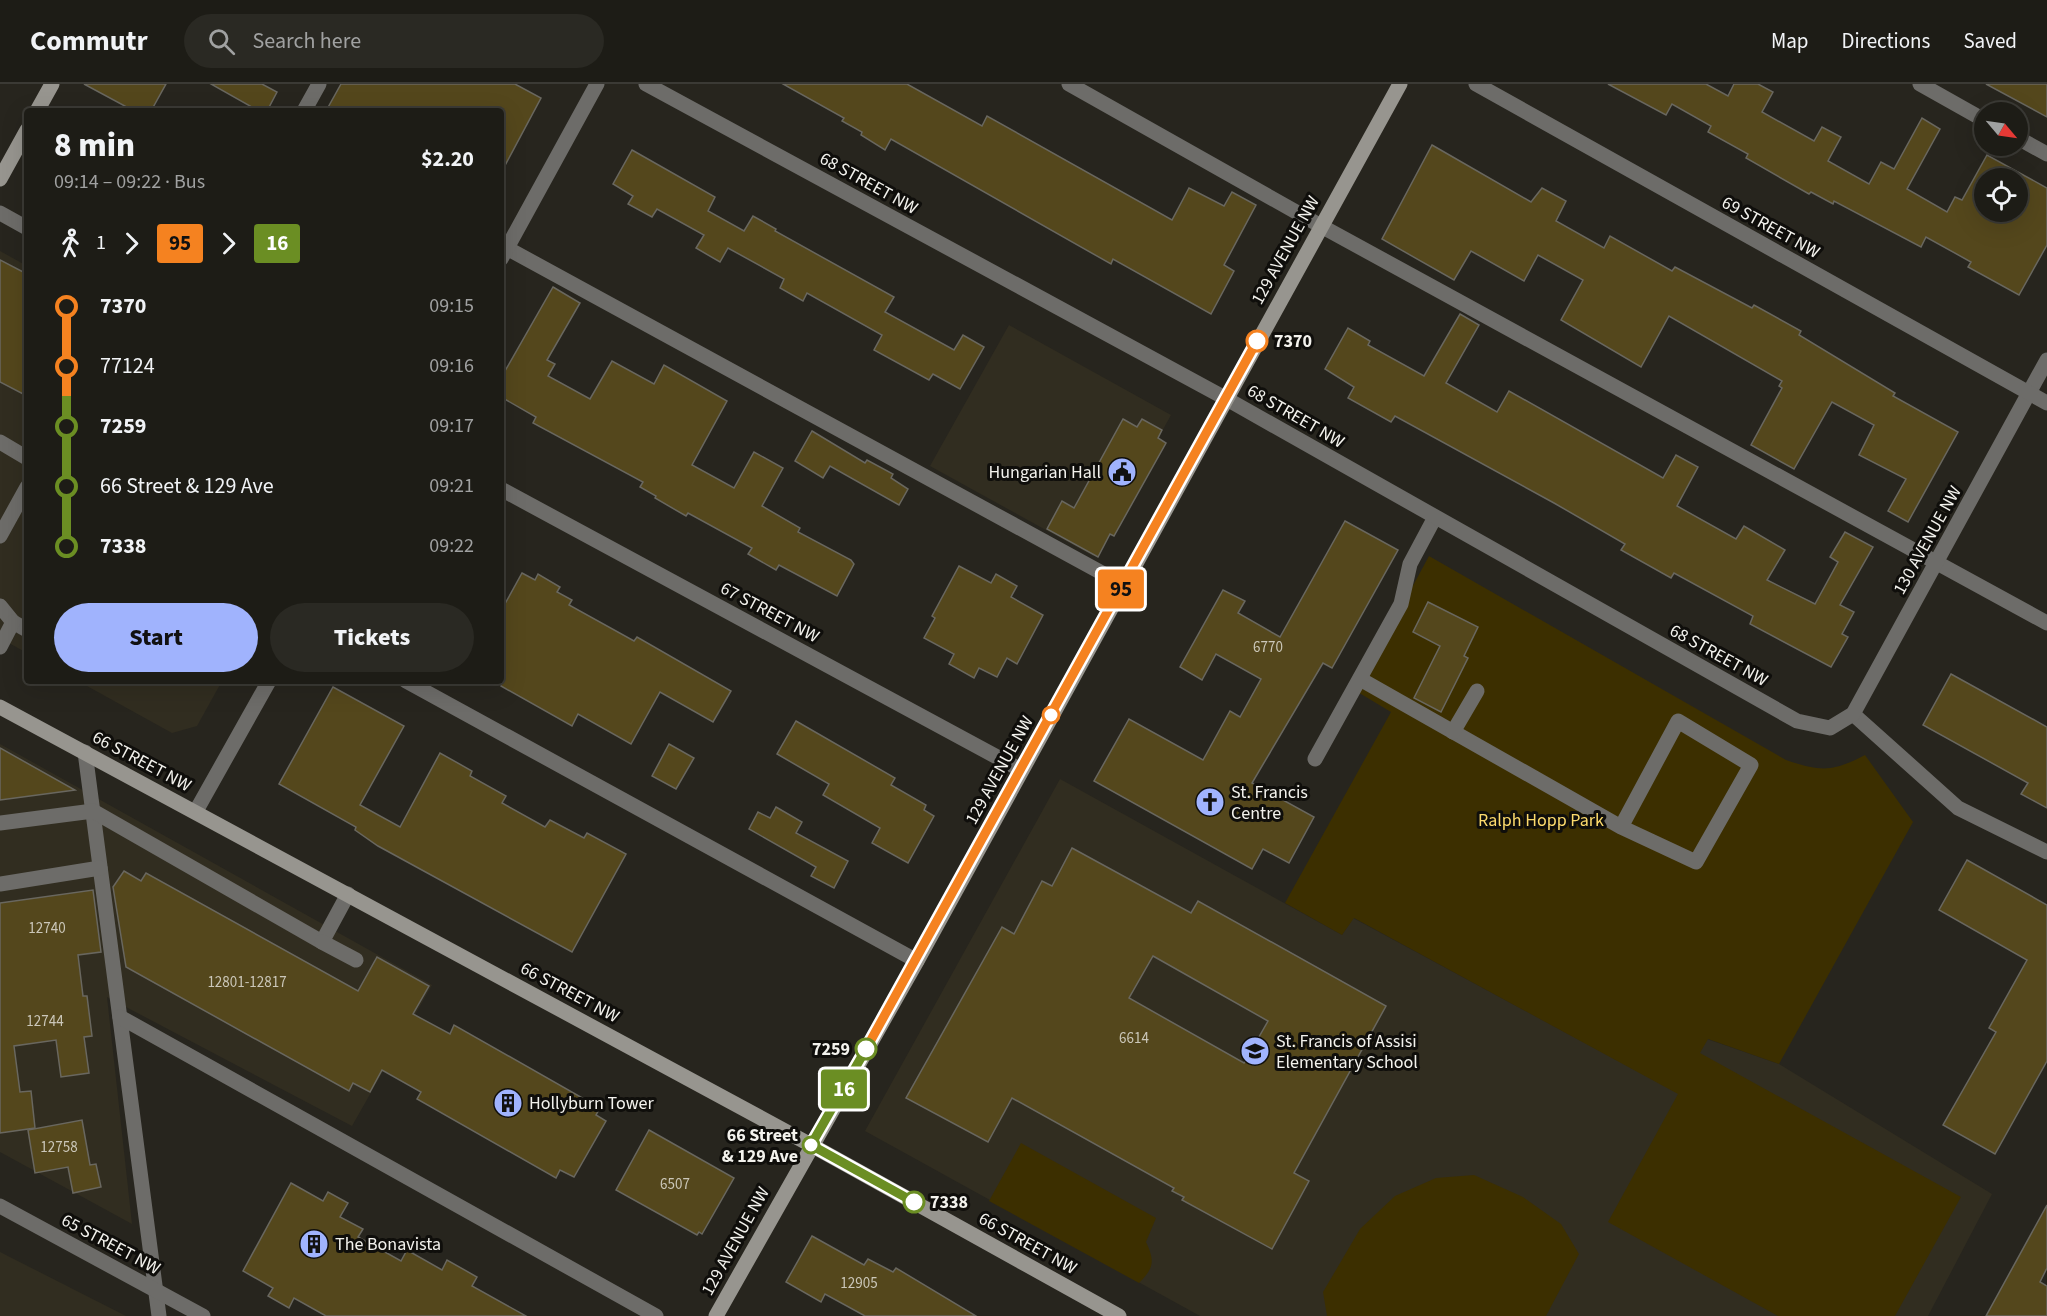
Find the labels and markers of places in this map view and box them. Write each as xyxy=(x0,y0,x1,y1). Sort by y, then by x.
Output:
place label: 7370 xyxy=(1274,329,1312,354)
marker: 7370 xyxy=(1246,330,1268,352)
public building icon: Hungarian Hall xyxy=(1106,456,1138,488)
place label: Hungarian Hall xyxy=(989,460,1101,485)
unlabelled marker xyxy=(1042,706,1060,724)
place label: St. Francis Centre xyxy=(1231,780,1308,826)
church icon: St. Francis Centre xyxy=(1194,786,1226,818)
place label: St. Francis of Assisi Elementary School xyxy=(1276,1029,1418,1075)
school or university icon: St. Francis of Assisi Elementary School xyxy=(1239,1035,1271,1067)
place label: 7259 xyxy=(812,1037,850,1062)
marker: 7259 xyxy=(855,1038,877,1060)
building icon: Hollyburn Tower xyxy=(492,1087,524,1119)
place label: Hollyburn Tower xyxy=(529,1091,654,1116)
place label: 66 Street & 129 Ave xyxy=(722,1123,798,1169)
marker: 66 Street & 129 Ave xyxy=(802,1136,820,1154)
place label: 7338 xyxy=(930,1190,968,1215)
marker: 7338 xyxy=(903,1191,925,1213)
building icon: The Bonavista xyxy=(298,1228,330,1260)
place label: The Bonavista xyxy=(335,1232,441,1257)

